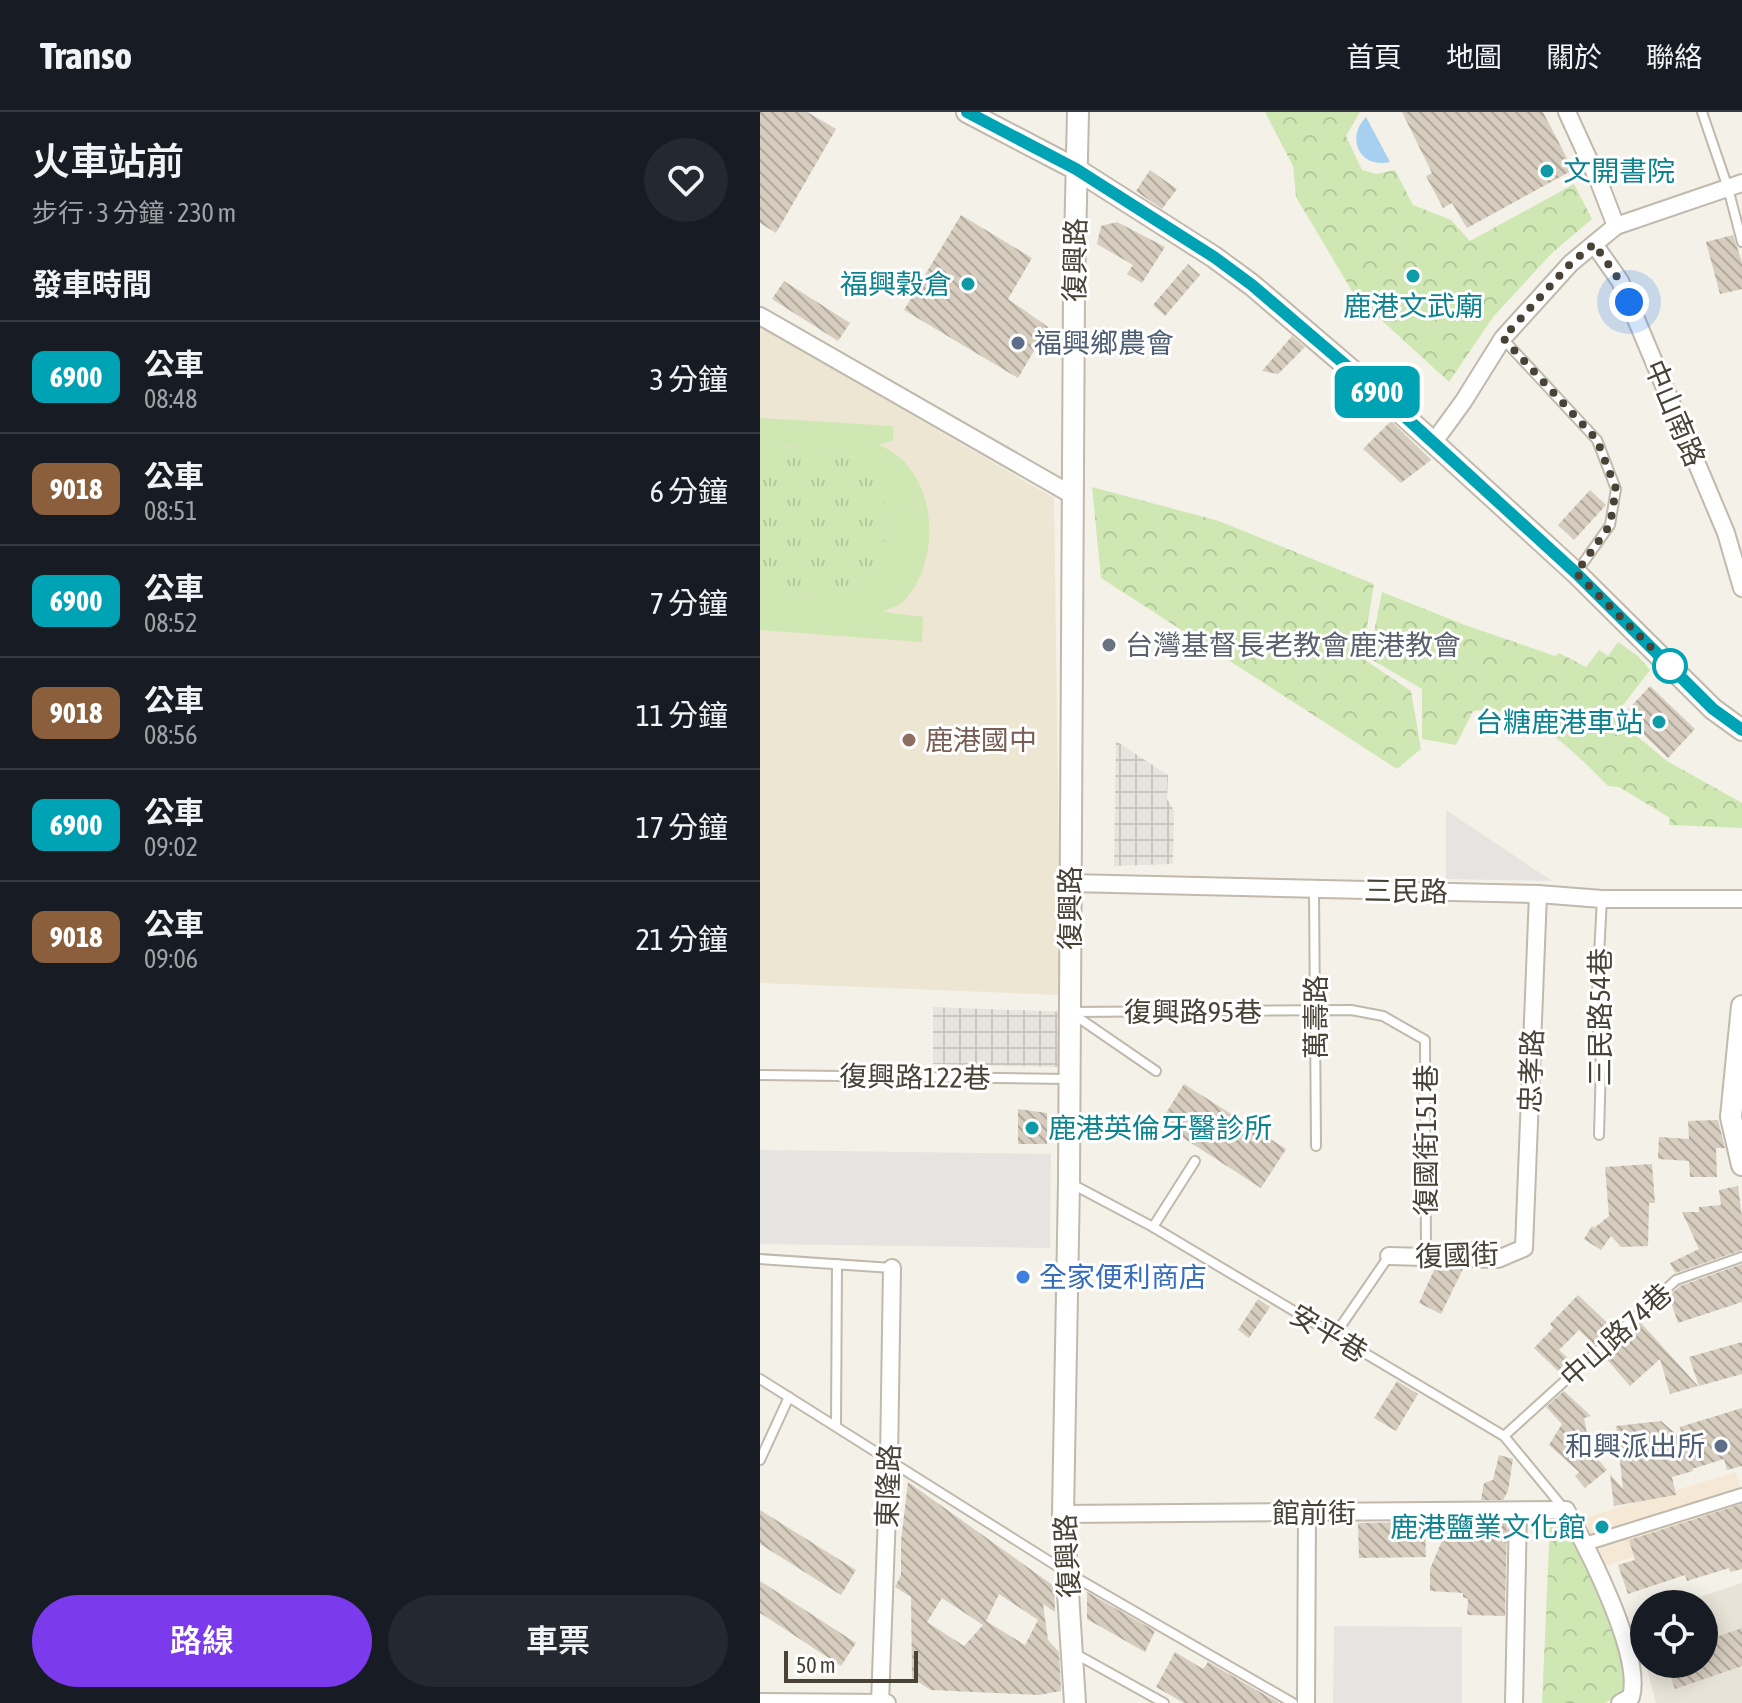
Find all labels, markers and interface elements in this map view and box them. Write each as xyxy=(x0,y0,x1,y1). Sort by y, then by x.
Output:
text: Transo xyxy=(40,34,132,77)
text: 首頁 xyxy=(1346,41,1402,73)
text: 地圖 xyxy=(1446,41,1502,73)
text: 關於 xyxy=(1546,41,1602,73)
text: 聯絡 xyxy=(1646,41,1702,73)
button: heart xyxy=(644,138,728,222)
text: 火車站前 xyxy=(32,140,184,183)
place label: 文開書院 xyxy=(1563,155,1675,187)
marker: 文開書院 xyxy=(1538,162,1556,180)
text: 步行 · 3 分鐘 · 230 m xyxy=(32,198,236,228)
street label: 復興路 xyxy=(1058,218,1092,302)
text: 發車時間 xyxy=(32,267,152,301)
marker: 鹿港文武廟 xyxy=(1404,267,1422,285)
place label: 福興穀倉 xyxy=(840,268,952,300)
marker: 福興穀倉 xyxy=(959,275,977,293)
your location xyxy=(1609,282,1649,322)
place label: 鹿港文武廟 xyxy=(1343,290,1483,322)
place label: 福興鄉農會 xyxy=(1034,327,1174,359)
marker: 福興鄉農會 xyxy=(1009,334,1027,352)
text: 公車 xyxy=(144,347,204,381)
street label: 中山南路 xyxy=(1638,355,1712,471)
text: 6900 xyxy=(50,361,102,393)
text: 3 分鐘 xyxy=(650,362,728,396)
line badge: 6900 xyxy=(1321,366,1433,418)
text: 6900 xyxy=(1351,376,1403,408)
text: 08:48 xyxy=(144,384,198,414)
text: 公車 xyxy=(144,459,204,493)
text: 9018 xyxy=(50,473,102,505)
text: 6 分鐘 xyxy=(650,474,728,508)
text: 08:51 xyxy=(144,496,198,526)
text: 公車 xyxy=(144,571,204,605)
text: 6900 xyxy=(50,585,102,617)
text: 7 分鐘 xyxy=(650,586,728,620)
text: 08:52 xyxy=(144,608,198,638)
place label: 台灣基督長老教會鹿港教會 xyxy=(1125,629,1461,661)
marker: 台灣基督長老教會鹿港教會 xyxy=(1100,636,1118,654)
unlabelled marker xyxy=(1653,649,1687,683)
text: 公車 xyxy=(144,683,204,717)
text: 9018 xyxy=(50,697,102,729)
text: 11 分鐘 xyxy=(636,698,728,732)
place label: 台糖鹿港車站 xyxy=(1475,706,1643,738)
marker: 台糖鹿港車站 xyxy=(1650,713,1668,731)
text: 08:56 xyxy=(144,720,198,750)
place label: 鹿港國中 xyxy=(925,724,1037,756)
marker: 鹿港國中 xyxy=(900,731,918,749)
text: 公車 xyxy=(144,795,204,829)
text: 6900 xyxy=(50,809,102,841)
text: 17 分鐘 xyxy=(636,810,728,844)
text: 09:02 xyxy=(144,832,198,862)
street label: 復興路 xyxy=(1054,866,1086,950)
street label: 三民路 xyxy=(1364,874,1448,908)
text: 公車 xyxy=(144,907,204,941)
text: 9018 xyxy=(50,921,102,953)
text: 21 分鐘 xyxy=(636,922,728,956)
text: 09:06 xyxy=(144,944,198,974)
street label: 三民路54巷 xyxy=(1584,948,1616,1086)
street label: 萬壽路 xyxy=(1300,975,1332,1059)
street label: 復興路95巷 xyxy=(1124,996,1262,1028)
street label: 忠孝路 xyxy=(1514,1028,1548,1114)
street label: 復興路122巷 xyxy=(839,1060,991,1094)
street label: 復國街151巷 xyxy=(1410,1064,1442,1216)
place label: 鹿港英倫牙醫診所 xyxy=(1048,1112,1272,1144)
marker: 鹿港英倫牙醫診所 xyxy=(1023,1119,1041,1137)
street label: 復國街 xyxy=(1414,1238,1500,1272)
place label: 全家便利商店 xyxy=(1039,1261,1207,1293)
marker: 全家便利商店 xyxy=(1014,1268,1032,1286)
street label: 中山路74巷 xyxy=(1554,1277,1678,1393)
street label: 安平巷 xyxy=(1285,1298,1373,1368)
place label: 和興派出所 xyxy=(1565,1430,1705,1462)
marker: 和興派出所 xyxy=(1712,1437,1730,1455)
street label: 東隆路 xyxy=(871,1443,905,1529)
street label: 館前街 xyxy=(1272,1497,1356,1529)
place label: 鹿港鹽業文化館 xyxy=(1390,1511,1586,1543)
street label: 復興路 xyxy=(1049,1513,1085,1599)
marker: 鹿港鹽業文化館 xyxy=(1593,1518,1611,1536)
map controls xyxy=(1630,1590,1718,1678)
button: locate xyxy=(1630,1590,1718,1678)
button: 路線 xyxy=(32,1595,372,1687)
button: 車票 xyxy=(388,1595,728,1687)
scale bar xyxy=(784,1647,918,1683)
text: 50 m xyxy=(796,1652,836,1678)

